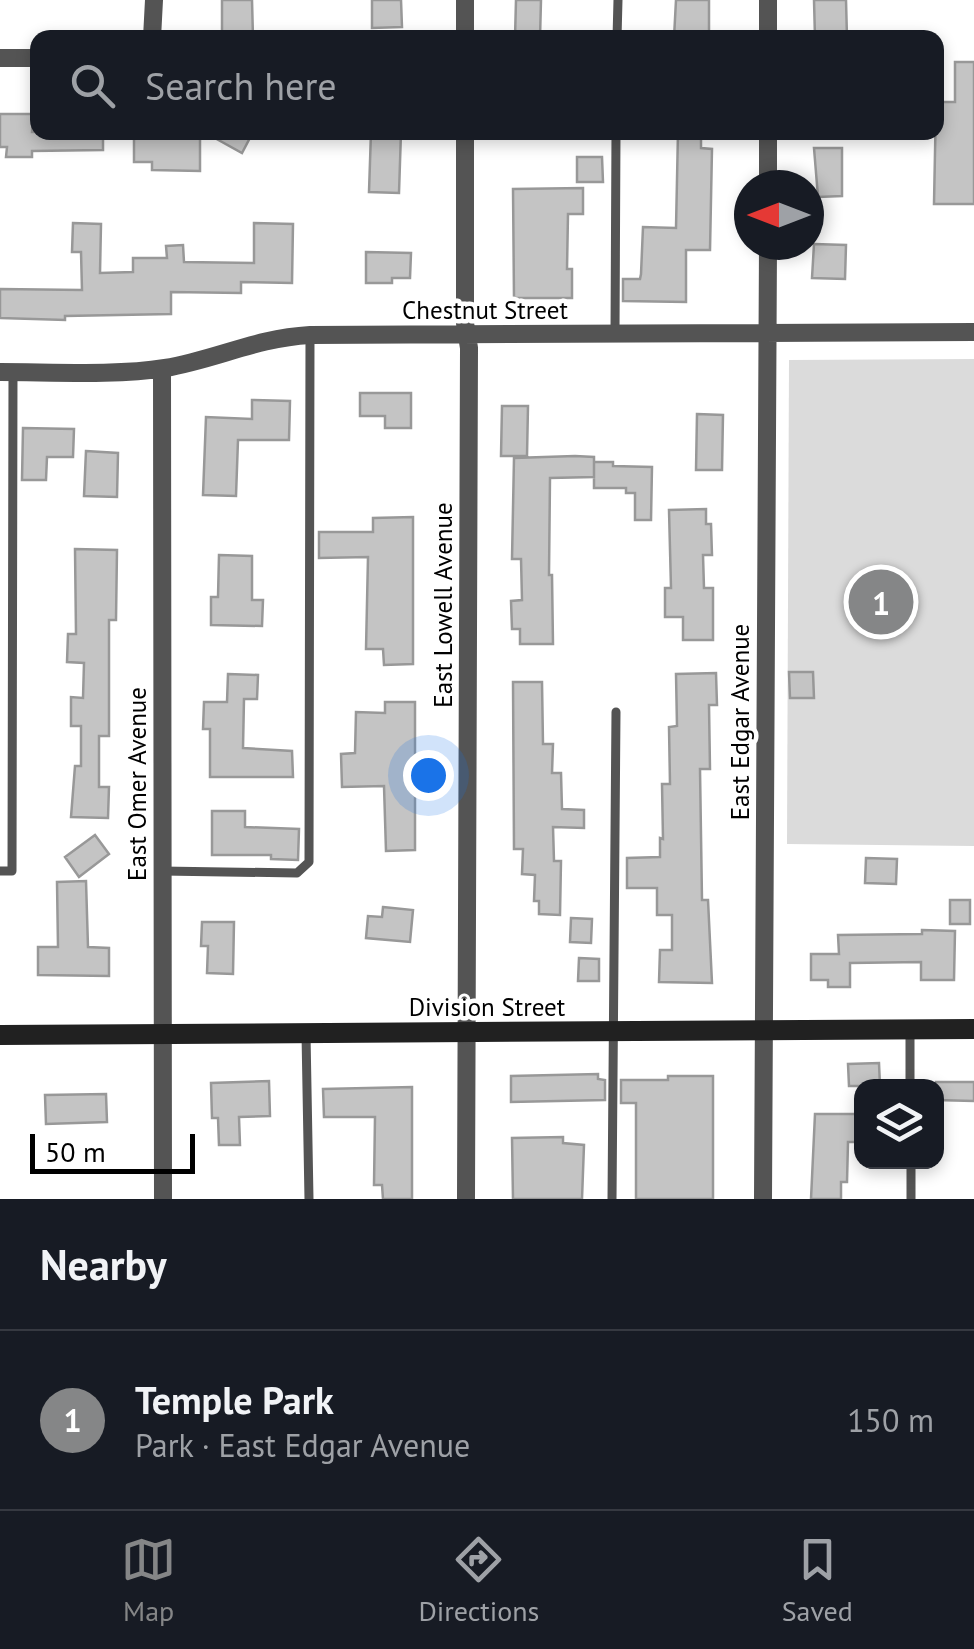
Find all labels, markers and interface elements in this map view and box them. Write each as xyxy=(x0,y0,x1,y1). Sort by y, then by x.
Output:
search box xyxy=(30,30,944,140)
icon: search xyxy=(65,58,120,113)
text: Search here xyxy=(145,61,337,110)
north arrow xyxy=(734,170,824,260)
street label: Chestnut Street xyxy=(402,294,568,326)
street label: East Lowell Avenue xyxy=(427,502,459,708)
pin: 1 xyxy=(848,564,914,640)
street label: East Edgar Avenue xyxy=(724,624,756,820)
street label: East Omer Avenue xyxy=(121,687,153,881)
your location xyxy=(403,750,454,801)
street label: Division Street xyxy=(409,991,566,1023)
map controls xyxy=(854,1079,944,1169)
button: layers xyxy=(854,1079,944,1169)
scale bar xyxy=(30,1129,195,1174)
text: 50 m xyxy=(45,1133,106,1170)
text: Nearby xyxy=(40,1237,167,1292)
text: Temple Park xyxy=(135,1375,334,1424)
text: 1 xyxy=(63,1399,82,1441)
text: 150 m xyxy=(847,1399,934,1441)
text: Park · East Edgar Avenue xyxy=(135,1424,470,1466)
tab: Map xyxy=(121,1532,176,1629)
tab: Directions xyxy=(418,1532,539,1629)
tab: Saved xyxy=(782,1532,853,1629)

